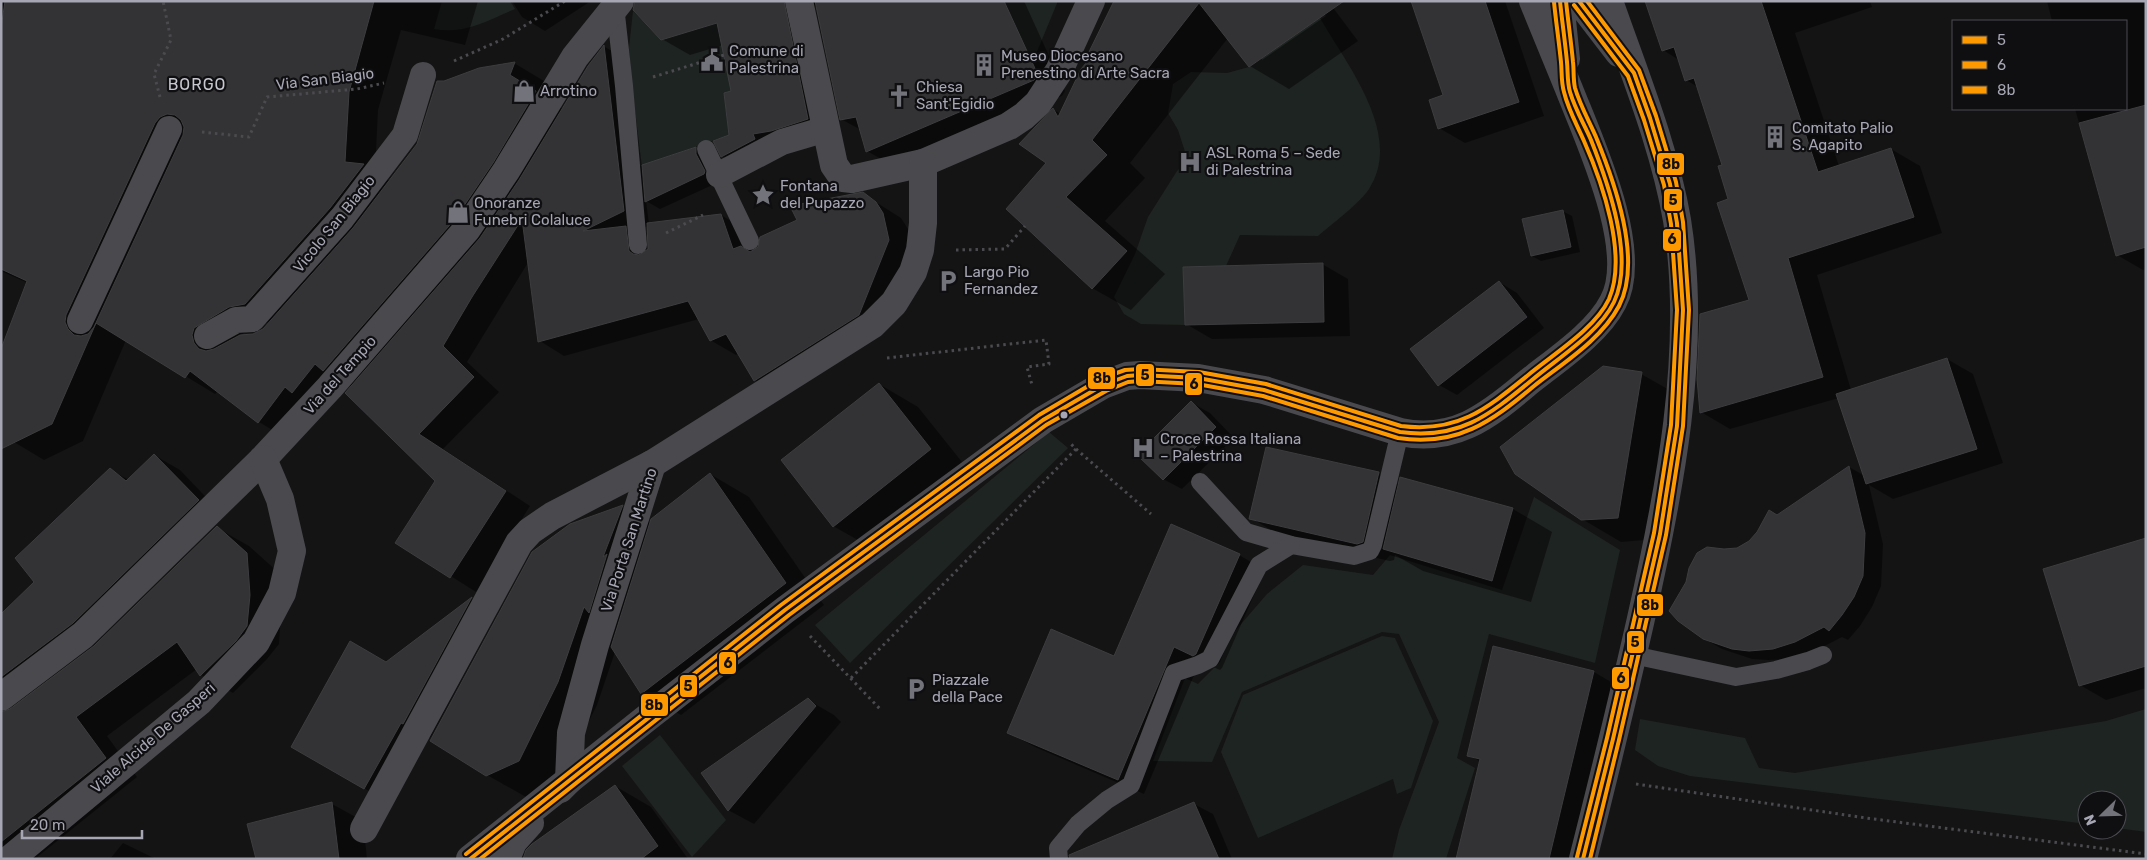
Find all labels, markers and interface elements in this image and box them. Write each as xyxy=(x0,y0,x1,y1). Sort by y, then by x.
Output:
legend xyxy=(1952,20,2127,110)
text: 5 xyxy=(1997,31,2006,49)
place label: Comune di Palestrina xyxy=(729,42,804,77)
public building icon: Comune di Palestrina xyxy=(699,47,725,73)
place label: Museo Diocesano Prenestino di Arte Sacra xyxy=(1001,47,1170,82)
building icon: Museo Diocesano Prenestino di Arte Sacra xyxy=(971,52,997,78)
text: 6 xyxy=(1997,56,2006,74)
street label: Via San Biagio xyxy=(275,64,375,94)
district label: BORGO xyxy=(168,75,226,94)
shop icon: Arrotino xyxy=(511,78,537,104)
place label: Chiesa Sant'Egidio xyxy=(916,78,994,113)
text: 8b xyxy=(1997,81,2016,99)
place label: Arrotino xyxy=(540,82,597,100)
church icon: Chiesa Sant'Egidio xyxy=(886,83,912,109)
place label: Comitato Palio S. Agapito xyxy=(1792,119,1893,154)
building icon: Comitato Palio S. Agapito xyxy=(1762,124,1788,150)
place label: ASL Roma 5 – Sede di Palestrina xyxy=(1206,144,1341,179)
hospital icon: ASL Roma 5 – Sede di Palestrina xyxy=(1177,149,1203,175)
line badge: 8b xyxy=(1656,152,1685,176)
text: 8b xyxy=(1662,156,1680,173)
street label: Vicolo San Biagio xyxy=(289,172,379,276)
place label: Fontana del Pupazzo xyxy=(780,177,864,212)
place icon: Fontana del Pupazzo xyxy=(750,182,776,208)
line badge: 5 xyxy=(1663,188,1683,212)
text: 5 xyxy=(1668,192,1678,209)
place label: Onoranze Funebri Colaluce xyxy=(474,194,591,229)
shop icon: Onoranze Funebri Colaluce xyxy=(445,199,471,225)
line badge: 6 xyxy=(1662,228,1682,252)
text: 6 xyxy=(1667,231,1677,248)
place label: Largo Pio Fernandez xyxy=(964,263,1038,298)
parking icon: Largo Pio Fernandez xyxy=(935,268,961,294)
street label: Via del Tempio xyxy=(300,332,380,418)
line badge: 5 xyxy=(1135,363,1155,387)
line badge: 8b xyxy=(1087,366,1116,390)
text: 5 xyxy=(1140,367,1150,384)
text: 8b xyxy=(1093,370,1111,387)
line badge: 6 xyxy=(1184,372,1203,396)
text: 6 xyxy=(1189,376,1199,393)
unlabelled marker xyxy=(1059,410,1069,420)
place label: Croce Rossa Italiana – Palestrina xyxy=(1160,430,1301,465)
hospital icon: Croce Rossa Italiana – Palestrina xyxy=(1130,435,1156,461)
street label: Via Porta San Martino xyxy=(597,466,661,614)
line badge: 8b xyxy=(1636,593,1664,617)
text: 8b xyxy=(1641,597,1659,614)
line badge: 5 xyxy=(1626,630,1645,654)
text: 5 xyxy=(1630,634,1640,651)
line badge: 6 xyxy=(718,651,737,675)
text: 6 xyxy=(723,655,733,672)
line badge: 6 xyxy=(1611,666,1630,690)
text: 6 xyxy=(1616,670,1626,687)
place label: Piazzale della Pace xyxy=(932,671,1003,706)
line badge: 5 xyxy=(679,674,698,698)
parking icon: Piazzale della Pace xyxy=(903,676,929,702)
text: 5 xyxy=(683,678,693,695)
street label: Viale Alcide De Gasperi xyxy=(87,679,219,797)
line badge: 8b xyxy=(640,693,669,717)
text: 8b xyxy=(645,697,663,714)
north arrow xyxy=(2077,790,2127,840)
scale bar xyxy=(22,808,142,840)
text: N xyxy=(2081,812,2100,828)
text: 20 m xyxy=(30,816,65,834)

